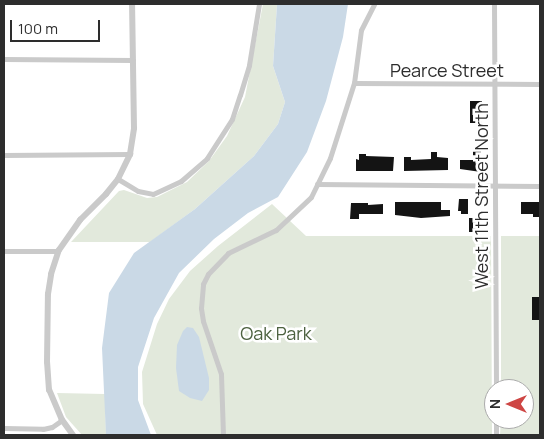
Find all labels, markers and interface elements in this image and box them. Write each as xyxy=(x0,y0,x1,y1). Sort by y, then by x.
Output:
scale bar xyxy=(12,10,102,42)
text: 100 m xyxy=(18,18,58,39)
street label: Pearce Street xyxy=(390,59,504,81)
street label: West 11th Street North xyxy=(470,103,492,289)
park label: Oak Park xyxy=(240,322,312,344)
north arrow xyxy=(484,379,534,429)
text: N xyxy=(485,399,504,409)

